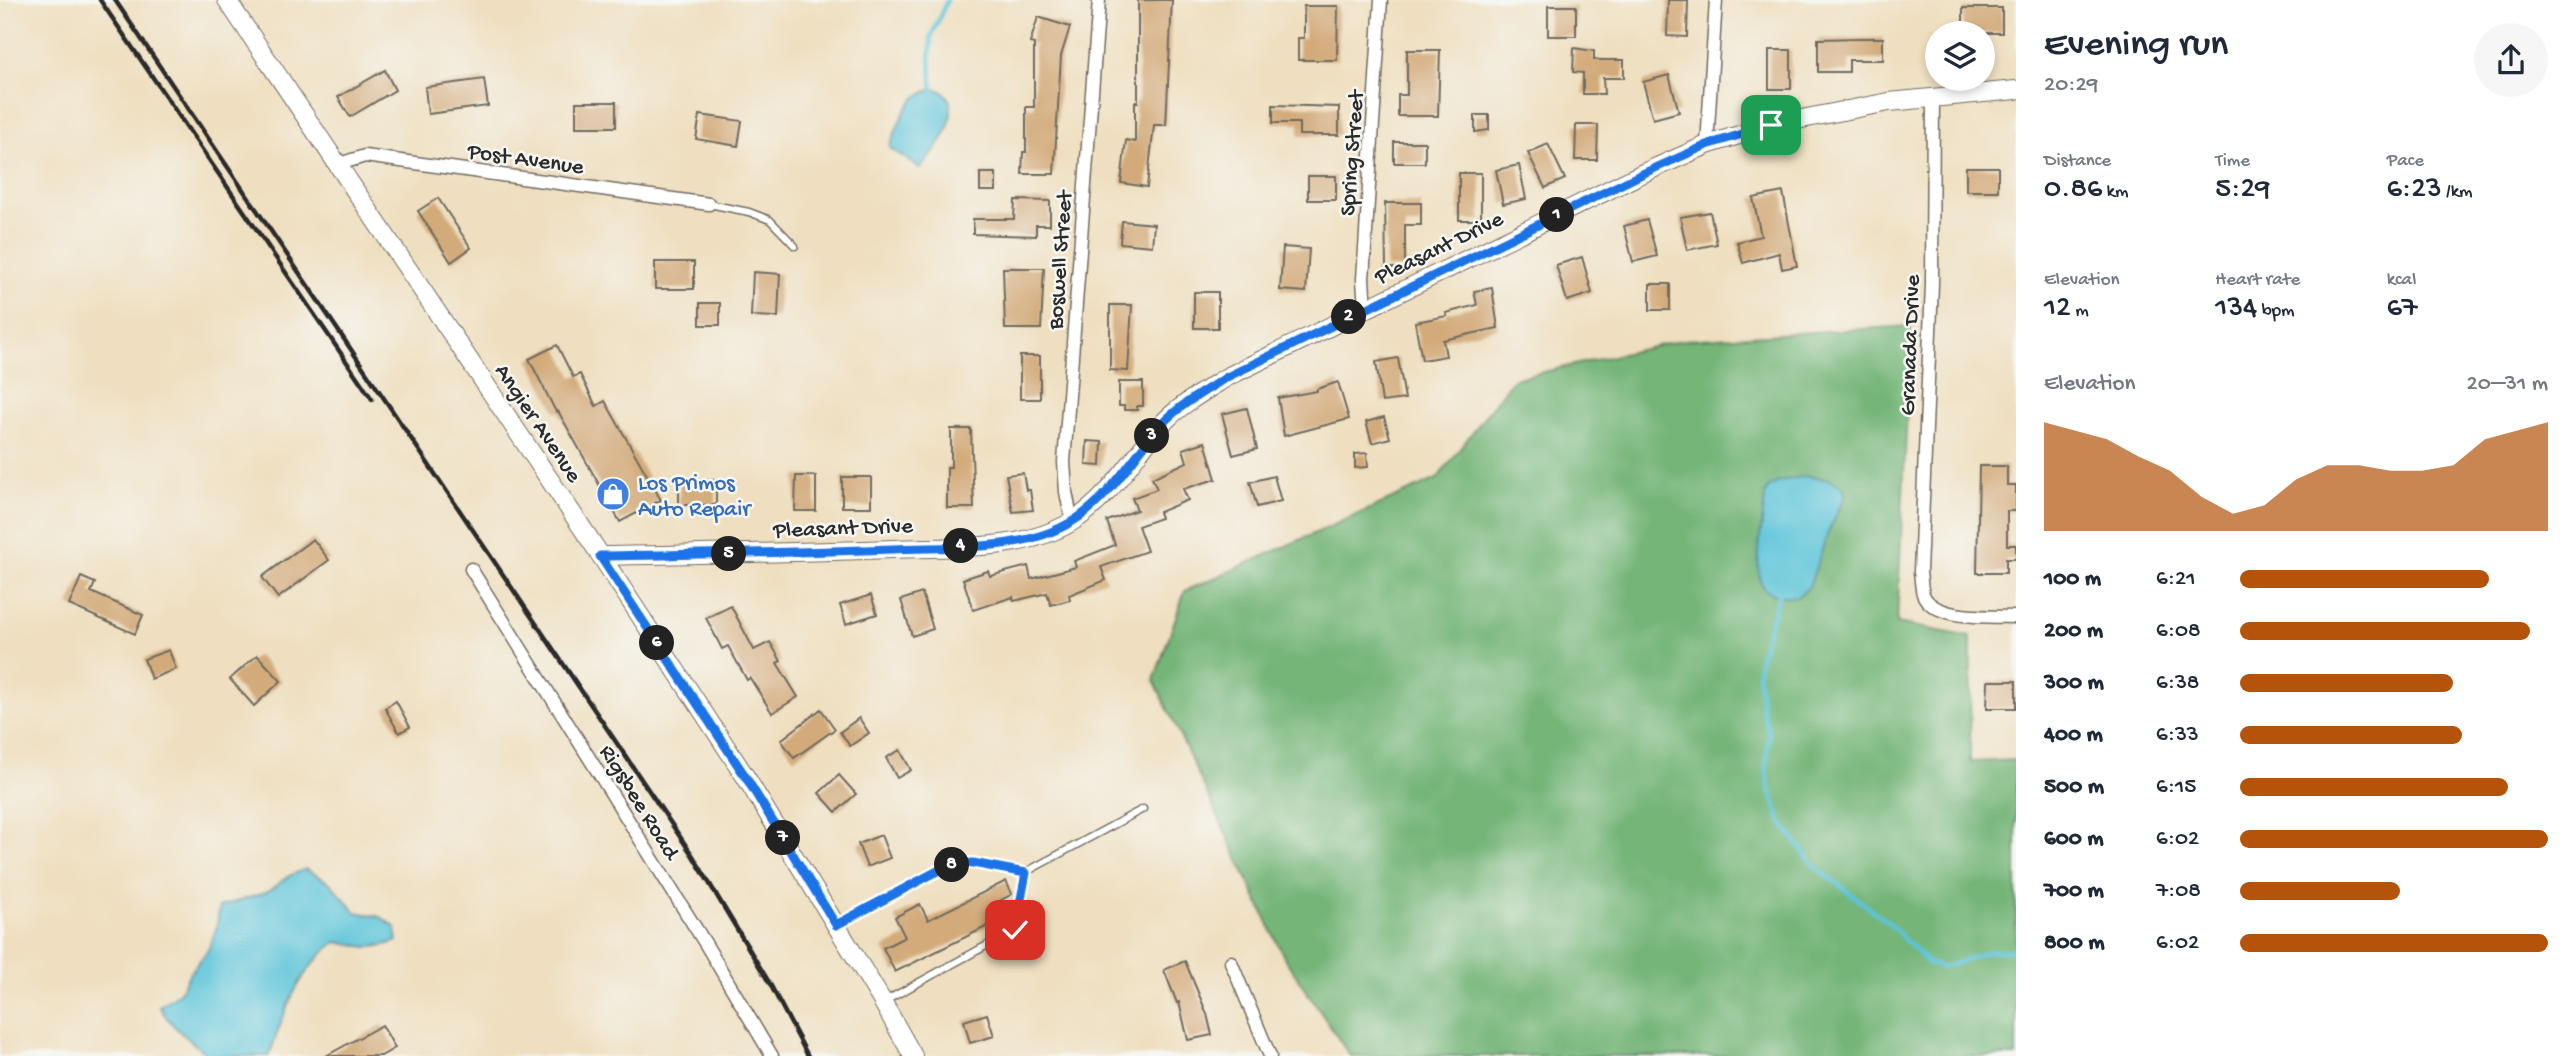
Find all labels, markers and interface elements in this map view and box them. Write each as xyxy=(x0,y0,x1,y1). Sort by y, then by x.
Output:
map controls xyxy=(1925,21,1995,91)
button: layers xyxy=(1925,21,1995,91)
button: share xyxy=(2474,23,2548,97)
text: Evening run xyxy=(2044,24,2228,68)
text: 20:29 xyxy=(2044,72,2098,99)
street label: Spring Street xyxy=(1336,88,1371,217)
pin xyxy=(1741,95,1801,155)
icon: arrive xyxy=(1752,106,1790,144)
street label: Post Avenue xyxy=(465,139,586,182)
text: Distance xyxy=(2044,150,2111,173)
text: Time xyxy=(2215,150,2250,173)
text: Pace xyxy=(2387,150,2424,173)
text: 0.86 xyxy=(2044,173,2102,208)
text: 5:29 xyxy=(2215,173,2270,208)
text: 6:23 xyxy=(2387,173,2442,208)
text: km xyxy=(2102,181,2129,204)
text: /km xyxy=(2442,181,2473,204)
street label: Boswell Street xyxy=(1043,188,1080,331)
pin: 1 xyxy=(1540,198,1574,232)
text: 1 xyxy=(1553,203,1560,226)
street label: Pleasant Drive xyxy=(1370,206,1509,292)
text: Elevation xyxy=(2044,269,2120,292)
text: Heart rate xyxy=(2215,269,2300,292)
text: kcal xyxy=(2387,269,2416,292)
street label: Granada Drive xyxy=(1896,273,1927,416)
text: 12 xyxy=(2044,292,2071,327)
text: 134 xyxy=(2215,292,2257,327)
text: 67 xyxy=(2387,292,2417,327)
pin: 2 xyxy=(1332,300,1366,334)
text: m xyxy=(2071,300,2089,323)
text: bpm xyxy=(2257,300,2295,323)
text: 2 xyxy=(1344,305,1353,328)
street label: Angier Avenue xyxy=(488,360,587,489)
text: Elevation xyxy=(2044,371,2135,398)
text: 20–31 m xyxy=(2467,371,2548,398)
pin: 3 xyxy=(1134,418,1170,453)
text: 3 xyxy=(1147,424,1156,447)
place label: Los Primos Auto Repair xyxy=(638,471,752,524)
shop icon: Los Primos Auto Repair xyxy=(594,475,632,513)
street label: Pleasant Drive xyxy=(772,514,914,545)
pin: 4 xyxy=(944,528,978,564)
text: 4 xyxy=(956,534,965,557)
pin: 5 xyxy=(712,536,746,572)
text: 5 xyxy=(724,542,734,565)
text: 100 m xyxy=(2044,566,2101,593)
text: 6:21 xyxy=(2156,566,2195,593)
text: 200 m xyxy=(2044,618,2103,645)
text: 6:08 xyxy=(2156,618,2201,645)
pin: 6 xyxy=(640,626,674,660)
text: 6 xyxy=(652,631,661,654)
text: 300 m xyxy=(2044,670,2104,697)
text: 6:38 xyxy=(2156,670,2199,697)
text: 400 m xyxy=(2044,722,2103,749)
text: 6:33 xyxy=(2156,722,2199,749)
street label: Rigsbee Road xyxy=(592,741,685,866)
text: 500 m xyxy=(2044,774,2104,801)
text: 6:15 xyxy=(2156,774,2196,801)
pin: 7 xyxy=(766,820,800,856)
text: 7 xyxy=(778,826,787,849)
text: 600 m xyxy=(2044,826,2104,853)
text: 6:02 xyxy=(2156,826,2199,853)
pin: 8 xyxy=(934,848,970,882)
text: 8 xyxy=(946,853,957,876)
text: 700 m xyxy=(2044,878,2104,905)
text: 7:08 xyxy=(2156,878,2201,905)
pin xyxy=(985,900,1045,960)
icon: check xyxy=(996,911,1034,949)
text: 800 m xyxy=(2044,930,2105,957)
text: 6:02 xyxy=(2156,930,2199,957)

